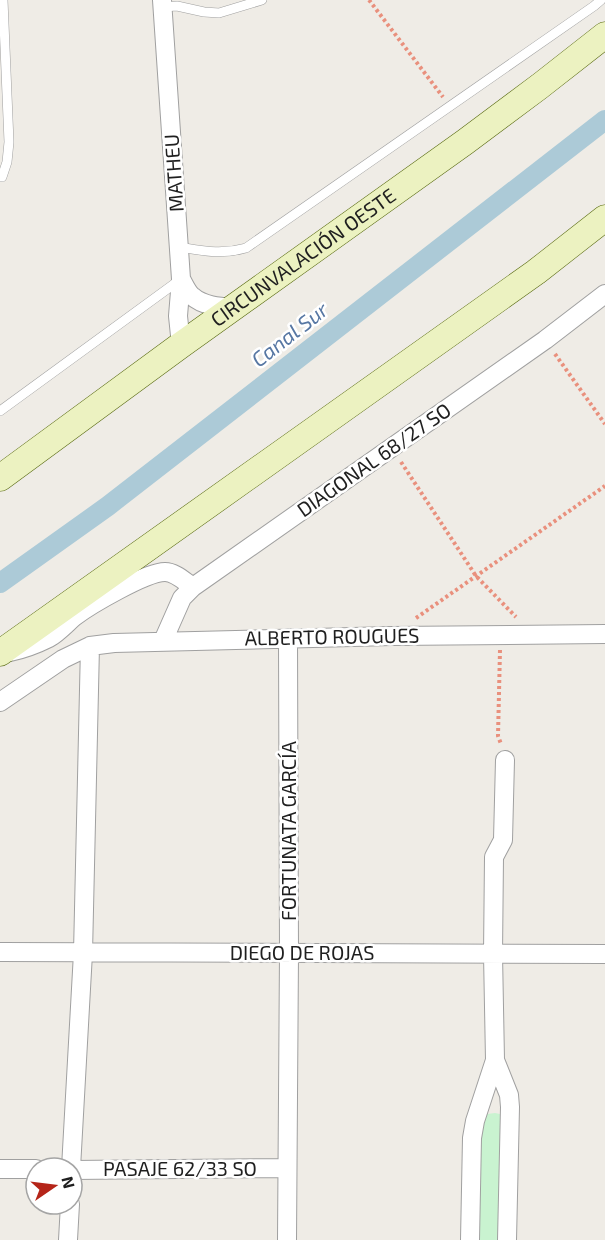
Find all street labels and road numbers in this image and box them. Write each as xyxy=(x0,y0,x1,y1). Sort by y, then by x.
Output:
street label: MATHEU xyxy=(158,133,188,213)
street label: CIRCUNVALACIÓN OESTE xyxy=(206,183,400,331)
street label: DIAGONAL 68/27 SO xyxy=(292,397,455,521)
street label: ALBERTO ROUGUES xyxy=(244,622,420,650)
street label: FORTUNATA GARCÍA xyxy=(276,741,300,921)
street label: DIEGO DE ROJAS xyxy=(230,940,374,964)
street label: PASAJE 62/33 SO xyxy=(103,1156,257,1180)

